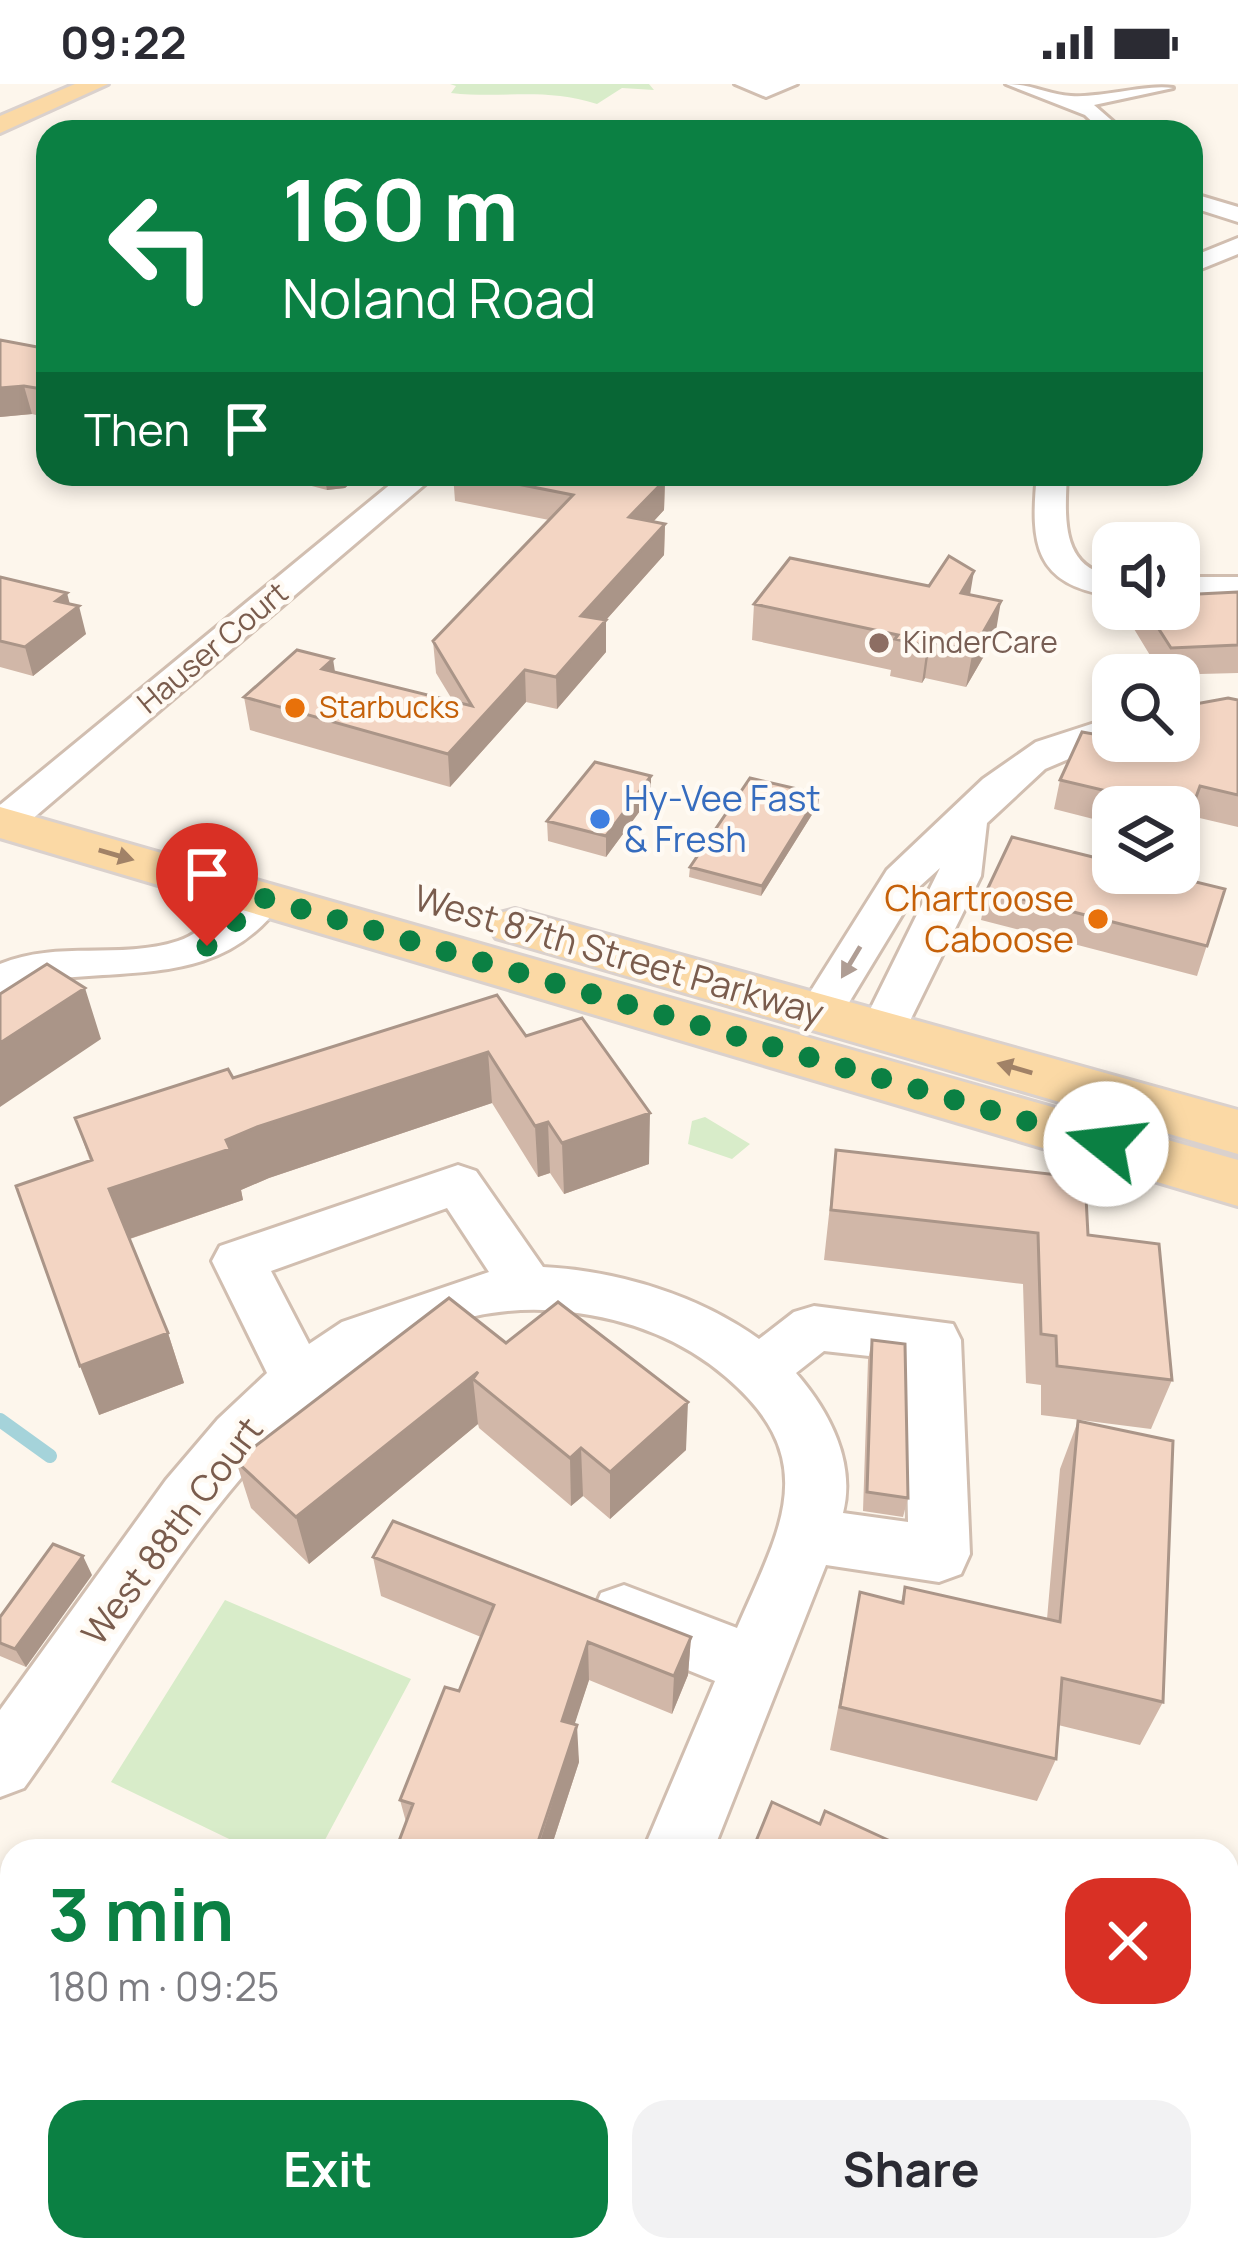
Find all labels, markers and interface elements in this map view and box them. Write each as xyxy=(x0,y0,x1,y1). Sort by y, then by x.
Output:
text: 09:22 xyxy=(60,11,187,73)
text: 160 m xyxy=(282,151,519,266)
icon: left xyxy=(84,168,240,324)
text: Noland Road xyxy=(282,260,596,334)
icon: arrive xyxy=(214,396,280,462)
text: Then xyxy=(84,398,190,460)
map controls xyxy=(1092,522,1200,894)
button: sound xyxy=(1092,522,1200,630)
street label: Hauser Court xyxy=(128,572,296,722)
place label: KinderCare xyxy=(903,621,1058,662)
marker: KinderCare xyxy=(866,630,892,656)
button: search xyxy=(1092,654,1200,762)
place label: Starbucks xyxy=(319,686,460,727)
marker: Starbucks xyxy=(282,695,308,721)
place label: Hy-Vee Fast & Fresh xyxy=(624,773,821,863)
button: layers xyxy=(1092,786,1200,894)
marker: Hy-Vee Fast & Fresh xyxy=(587,806,613,832)
pin xyxy=(156,823,258,946)
icon: arrive xyxy=(174,841,240,907)
one-way arrow xyxy=(98,847,135,865)
street label: West 87th Street Parkway xyxy=(409,873,830,1037)
place label: Chartroose Caboose xyxy=(884,873,1074,963)
marker: Chartroose Caboose xyxy=(1085,906,1111,932)
one-way arrow xyxy=(841,945,862,979)
one-way arrow xyxy=(996,1058,1033,1076)
position arrow xyxy=(1043,1081,1169,1207)
street label: West 88th Court xyxy=(70,1407,274,1655)
text: 3 min xyxy=(48,1864,234,1963)
button: close xyxy=(1065,1878,1191,2004)
text: 180 m · 09:25 xyxy=(48,1959,279,2013)
button: Exit xyxy=(48,2100,608,2238)
button: Share xyxy=(632,2100,1191,2238)

